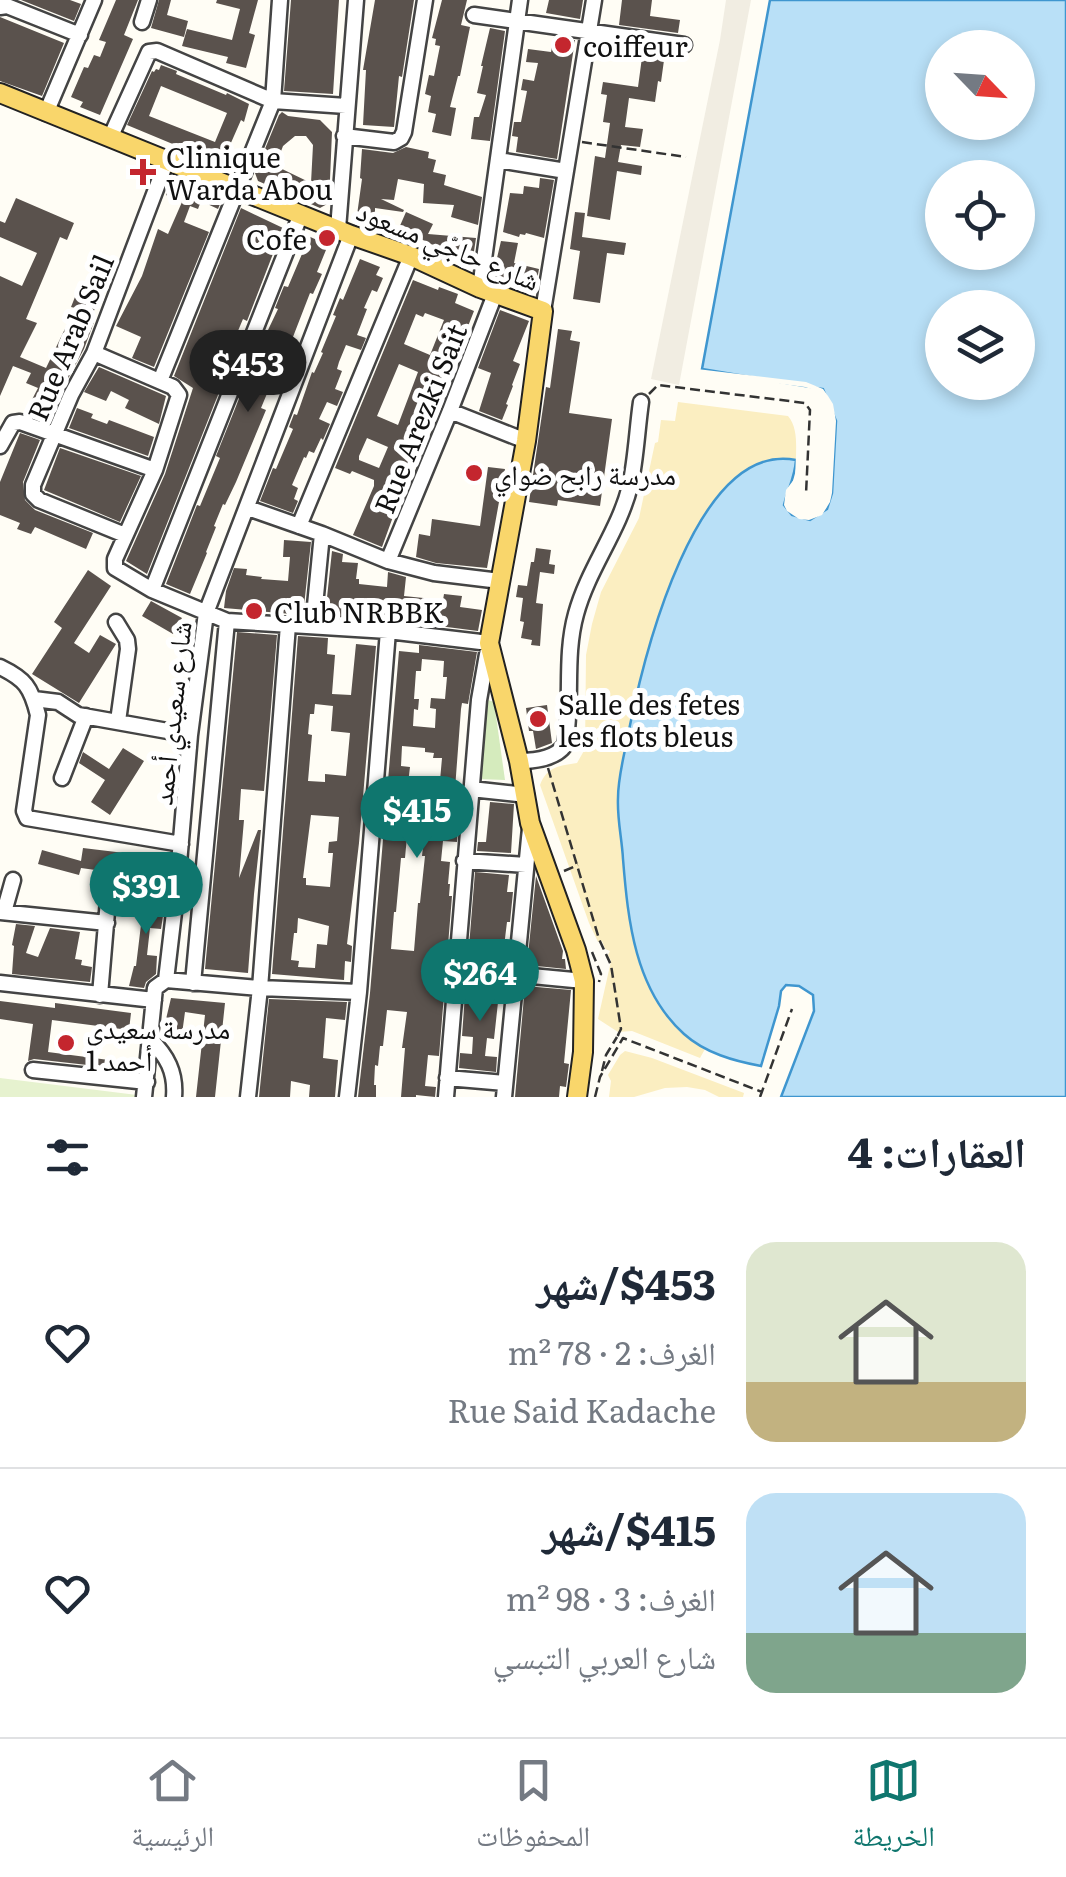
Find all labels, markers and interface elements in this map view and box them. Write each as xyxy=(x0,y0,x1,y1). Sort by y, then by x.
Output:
place label: coiffeur xyxy=(583,24,689,66)
north arrow xyxy=(925,30,1035,140)
map controls xyxy=(925,30,1035,400)
marker: coiffeur xyxy=(552,34,574,56)
place label: Clinique Warda Abou xyxy=(166,135,333,209)
marker: Clinique Warda Abou xyxy=(130,159,156,185)
button: locate xyxy=(925,160,1035,270)
street label: شارع حاجّي مسعود xyxy=(350,188,547,304)
place label: Cofe xyxy=(246,217,307,259)
marker: Cofe xyxy=(316,227,338,249)
street label: Rue Arab Sail xyxy=(15,247,123,427)
button: layers xyxy=(925,290,1035,400)
street label: Rue Arezki Sait xyxy=(362,316,476,519)
pin: $453 xyxy=(189,330,307,415)
text: $453 xyxy=(211,338,285,386)
place label: مدرسة رابح ضواي xyxy=(494,452,676,498)
marker: مدرسة رابح ضواي xyxy=(463,462,485,484)
place label: Club NRBBK xyxy=(274,590,444,632)
marker: Club NRBBK xyxy=(243,600,265,622)
street label: شارع سعيدي أحمد xyxy=(139,619,205,807)
place label: Salle des fetes les flots bleus xyxy=(558,682,740,756)
marker: Salle des fetes les flots bleus xyxy=(527,708,549,730)
pin: $415 xyxy=(358,776,476,861)
text: $415 xyxy=(383,784,452,832)
pin: $391 xyxy=(87,852,205,937)
text: $391 xyxy=(112,860,180,908)
pin: $264 xyxy=(421,939,539,1024)
text: $264 xyxy=(443,947,517,995)
place label: مدرسة سعيدي أحمد 1 xyxy=(86,1006,230,1080)
marker: مدرسة سعيدي أحمد 1 xyxy=(55,1032,77,1054)
text: العقارات: 4 xyxy=(848,1119,1026,1181)
icon: filters xyxy=(40,1130,95,1185)
text: $453/شهر xyxy=(537,1251,716,1313)
icon: home xyxy=(826,1282,946,1402)
icon: heart xyxy=(40,1315,95,1370)
text: الغرف: 2 · 78 m² xyxy=(508,1327,716,1375)
text: Rue Said Kadache xyxy=(448,1385,716,1433)
text: $415/شهر xyxy=(542,1497,716,1559)
icon: home xyxy=(826,1533,946,1653)
icon: heart xyxy=(40,1566,95,1621)
text: الغرف: 3 · 98 m² xyxy=(506,1573,716,1621)
text: شارع العربي التبسي xyxy=(493,1631,716,1679)
tab: الرئيسية xyxy=(131,1753,214,1864)
tab: المحفوظات xyxy=(476,1753,590,1864)
tab: الخريطة xyxy=(852,1753,935,1864)

